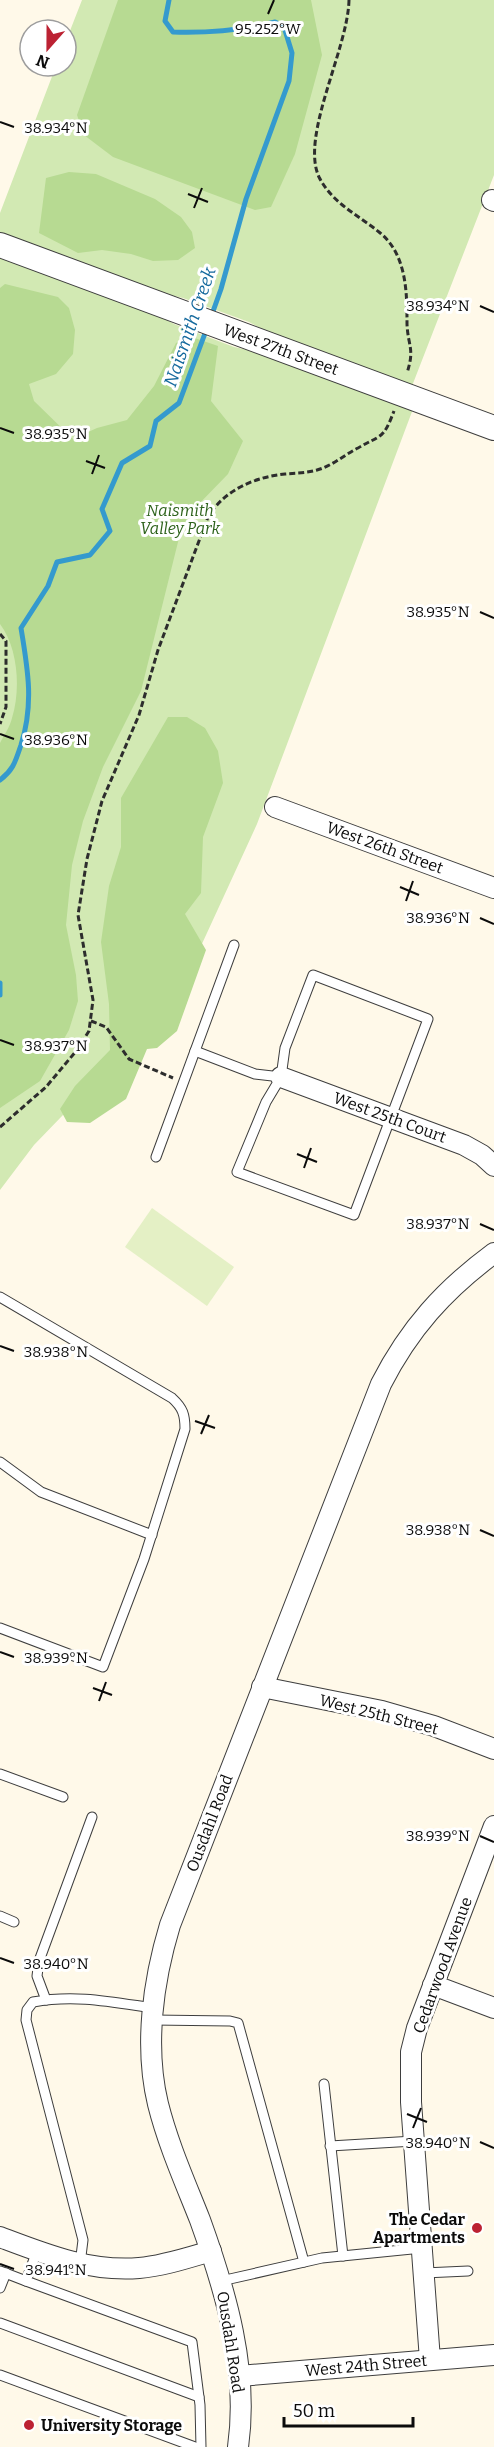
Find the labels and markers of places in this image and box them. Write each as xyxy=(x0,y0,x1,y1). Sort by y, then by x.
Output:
place label: The Cedar Apartments xyxy=(373,2210,465,2247)
marker: The Cedar Apartments xyxy=(470,2221,484,2235)
place label: University Storage xyxy=(41,2416,182,2435)
marker: University Storage xyxy=(22,2418,36,2432)

